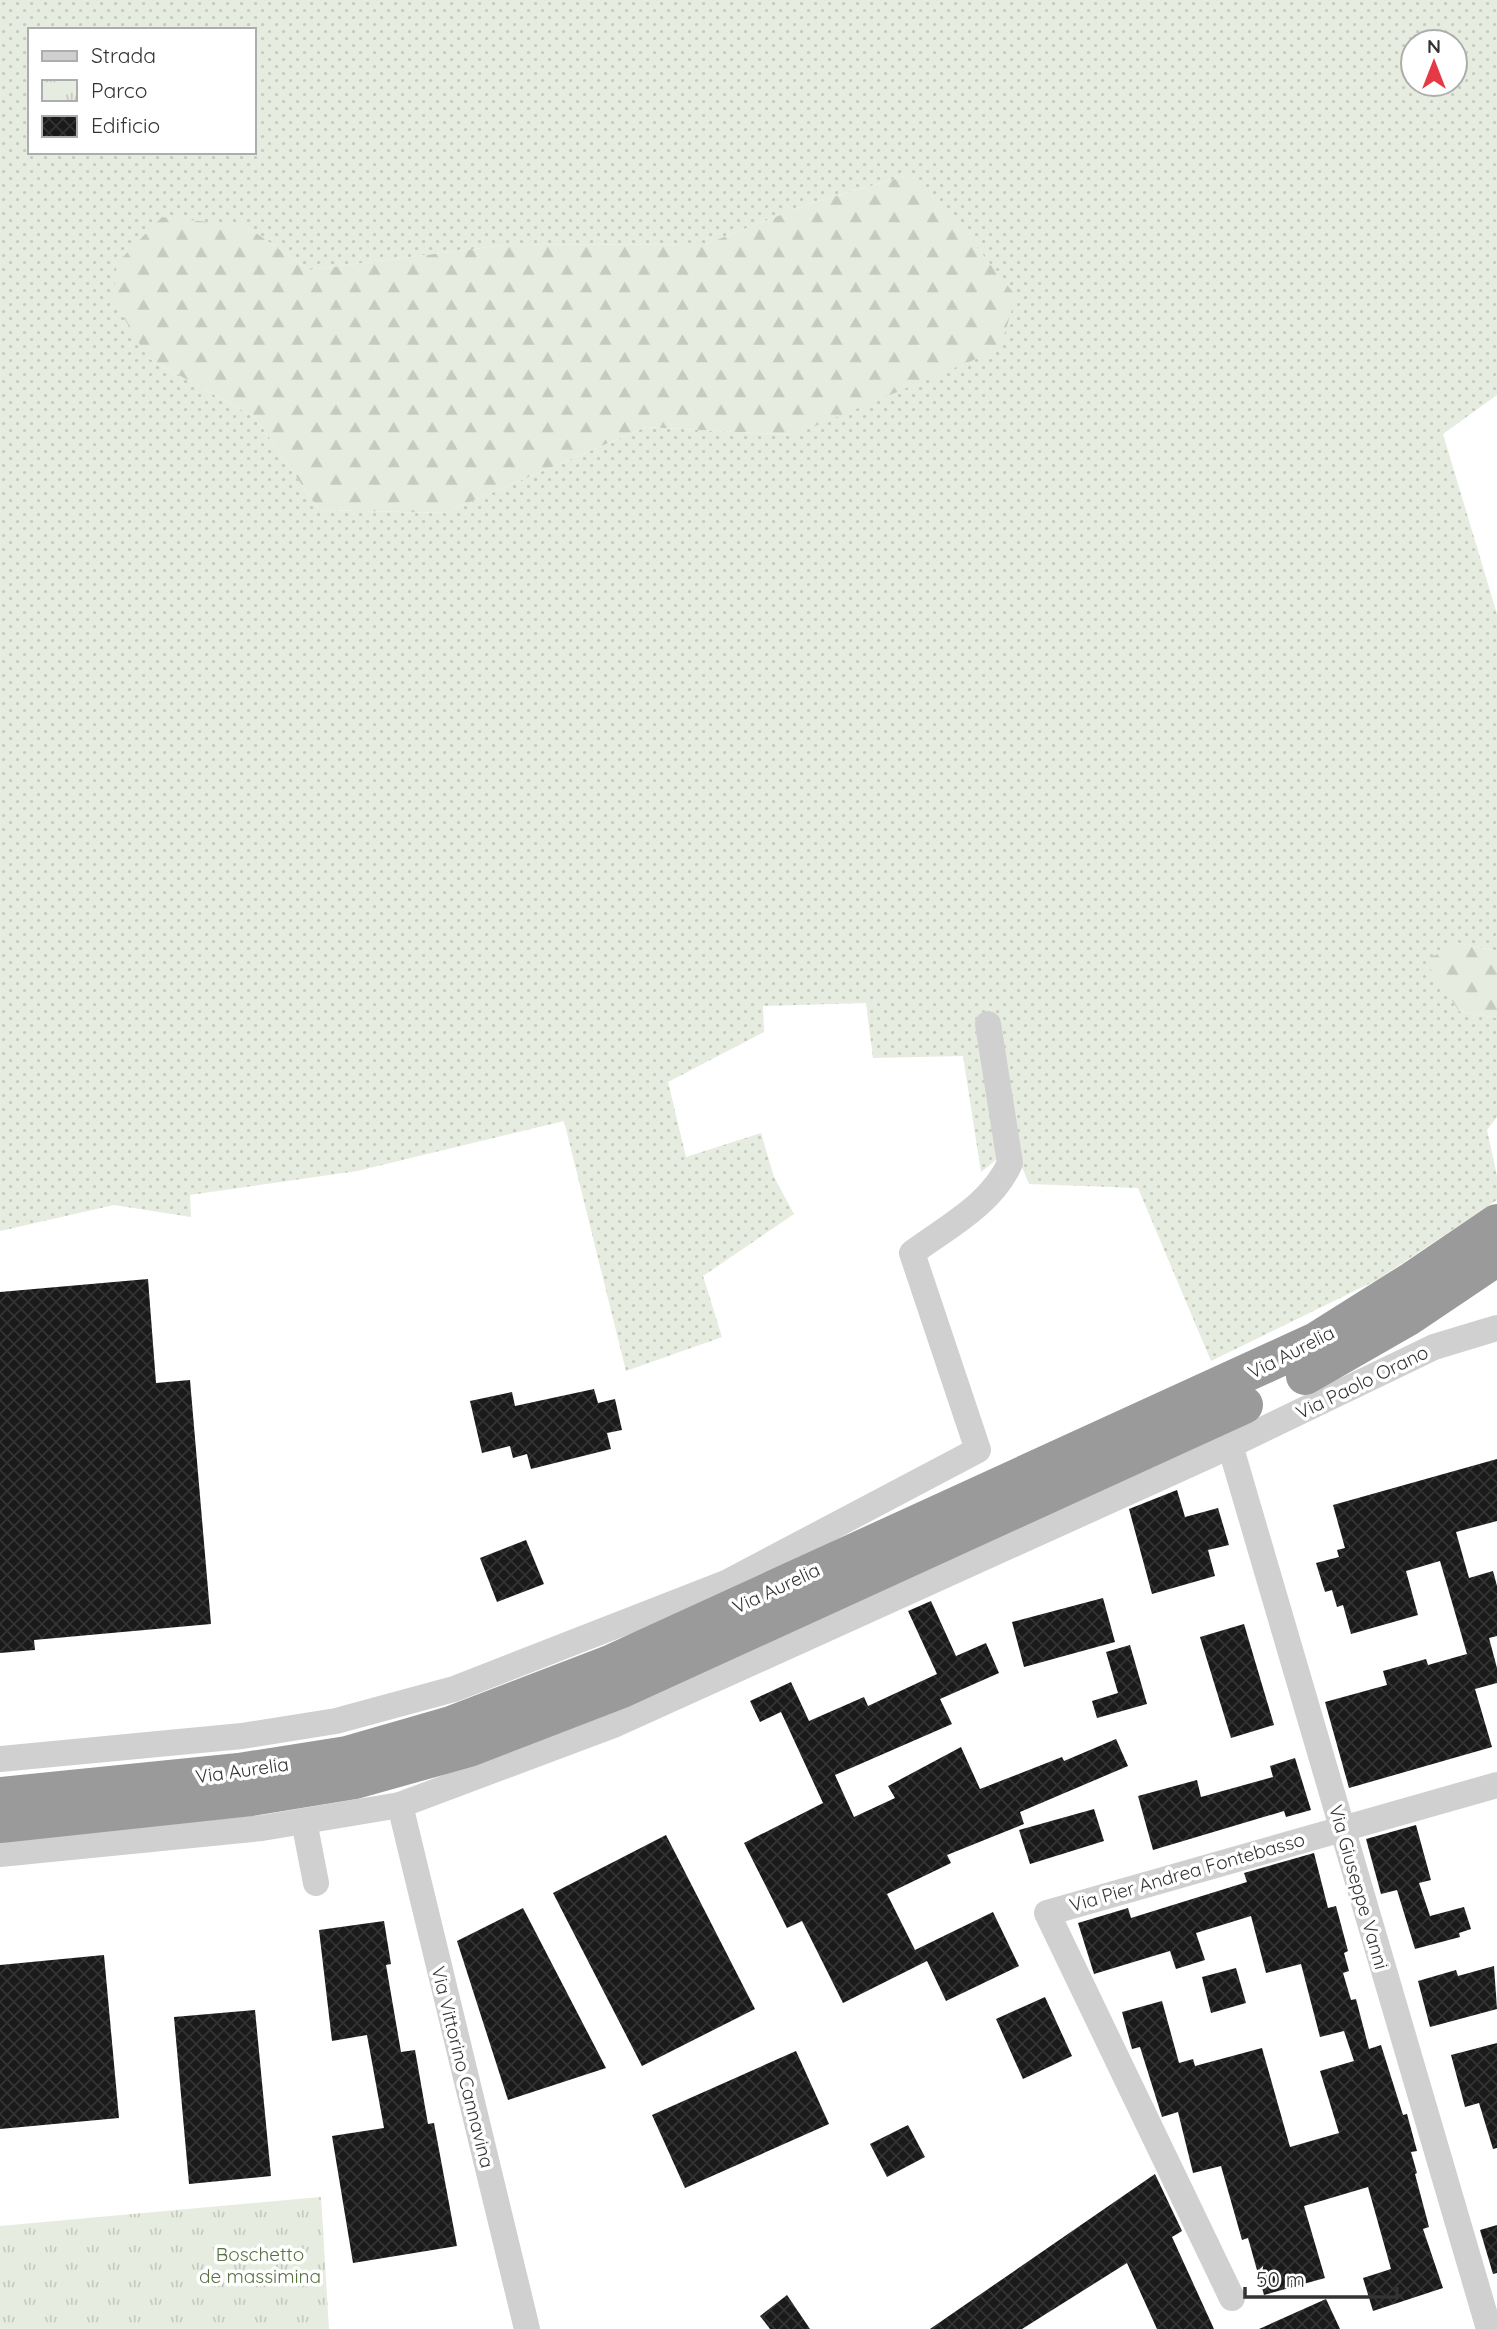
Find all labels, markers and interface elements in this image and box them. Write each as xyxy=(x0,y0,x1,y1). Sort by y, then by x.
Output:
legend xyxy=(28,28,256,154)
north arrow xyxy=(1399,28,1469,98)
text: N xyxy=(1427,34,1441,58)
text: Strada xyxy=(91,42,156,68)
text: Parco xyxy=(91,77,147,103)
text: Edificio xyxy=(91,112,160,138)
street label: Via Aurelia xyxy=(1244,1320,1338,1384)
street label: Via Paolo Orano xyxy=(1292,1340,1432,1424)
street label: Via Aurelia xyxy=(728,1557,824,1619)
street label: Via Aurelia xyxy=(194,1752,290,1788)
street label: Via Giuseppe Vanni xyxy=(1324,1802,1394,1972)
street label: Via Pier Andrea Fontebasso xyxy=(1067,1827,1307,1917)
street label: Via Vittorino Cannavina xyxy=(426,1964,500,2170)
park label: Boschetto de massimina xyxy=(199,2242,321,2288)
scale bar xyxy=(1245,2256,1397,2300)
text: 50 m xyxy=(1256,2266,1305,2292)

